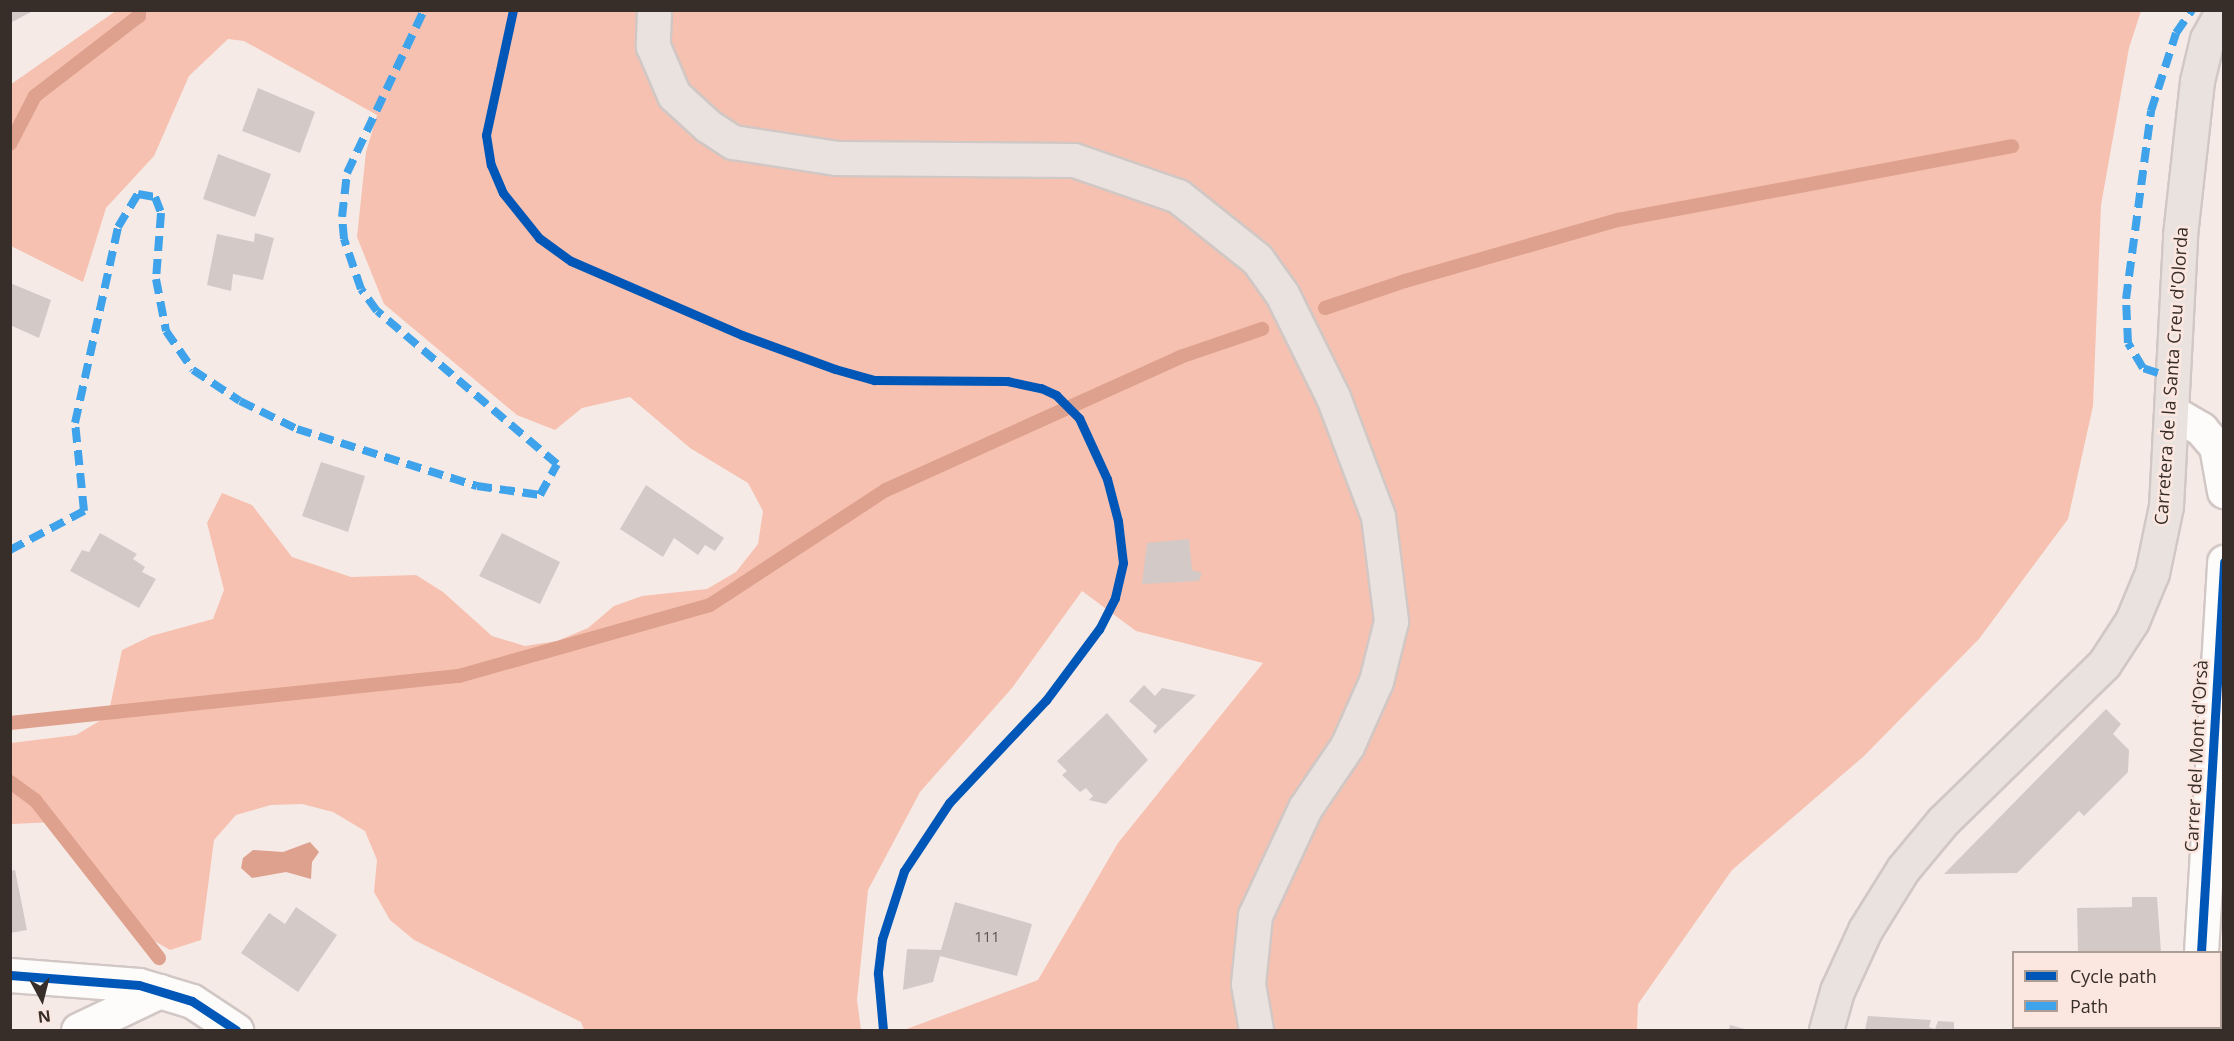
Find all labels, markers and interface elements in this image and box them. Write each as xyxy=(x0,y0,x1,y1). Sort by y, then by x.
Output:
street label: Carretera de la Santa Creu d'Olorda xyxy=(2150,226,2192,526)
street label: Carrer del Mont d'Orsà xyxy=(2180,659,2212,853)
house number: 111 xyxy=(974,928,1000,946)
legend xyxy=(2012,951,2222,1029)
text: Cycle path xyxy=(2070,964,2157,988)
north arrow xyxy=(12,969,72,1029)
text: Path xyxy=(2070,994,2108,1018)
text: N xyxy=(36,1005,52,1029)

